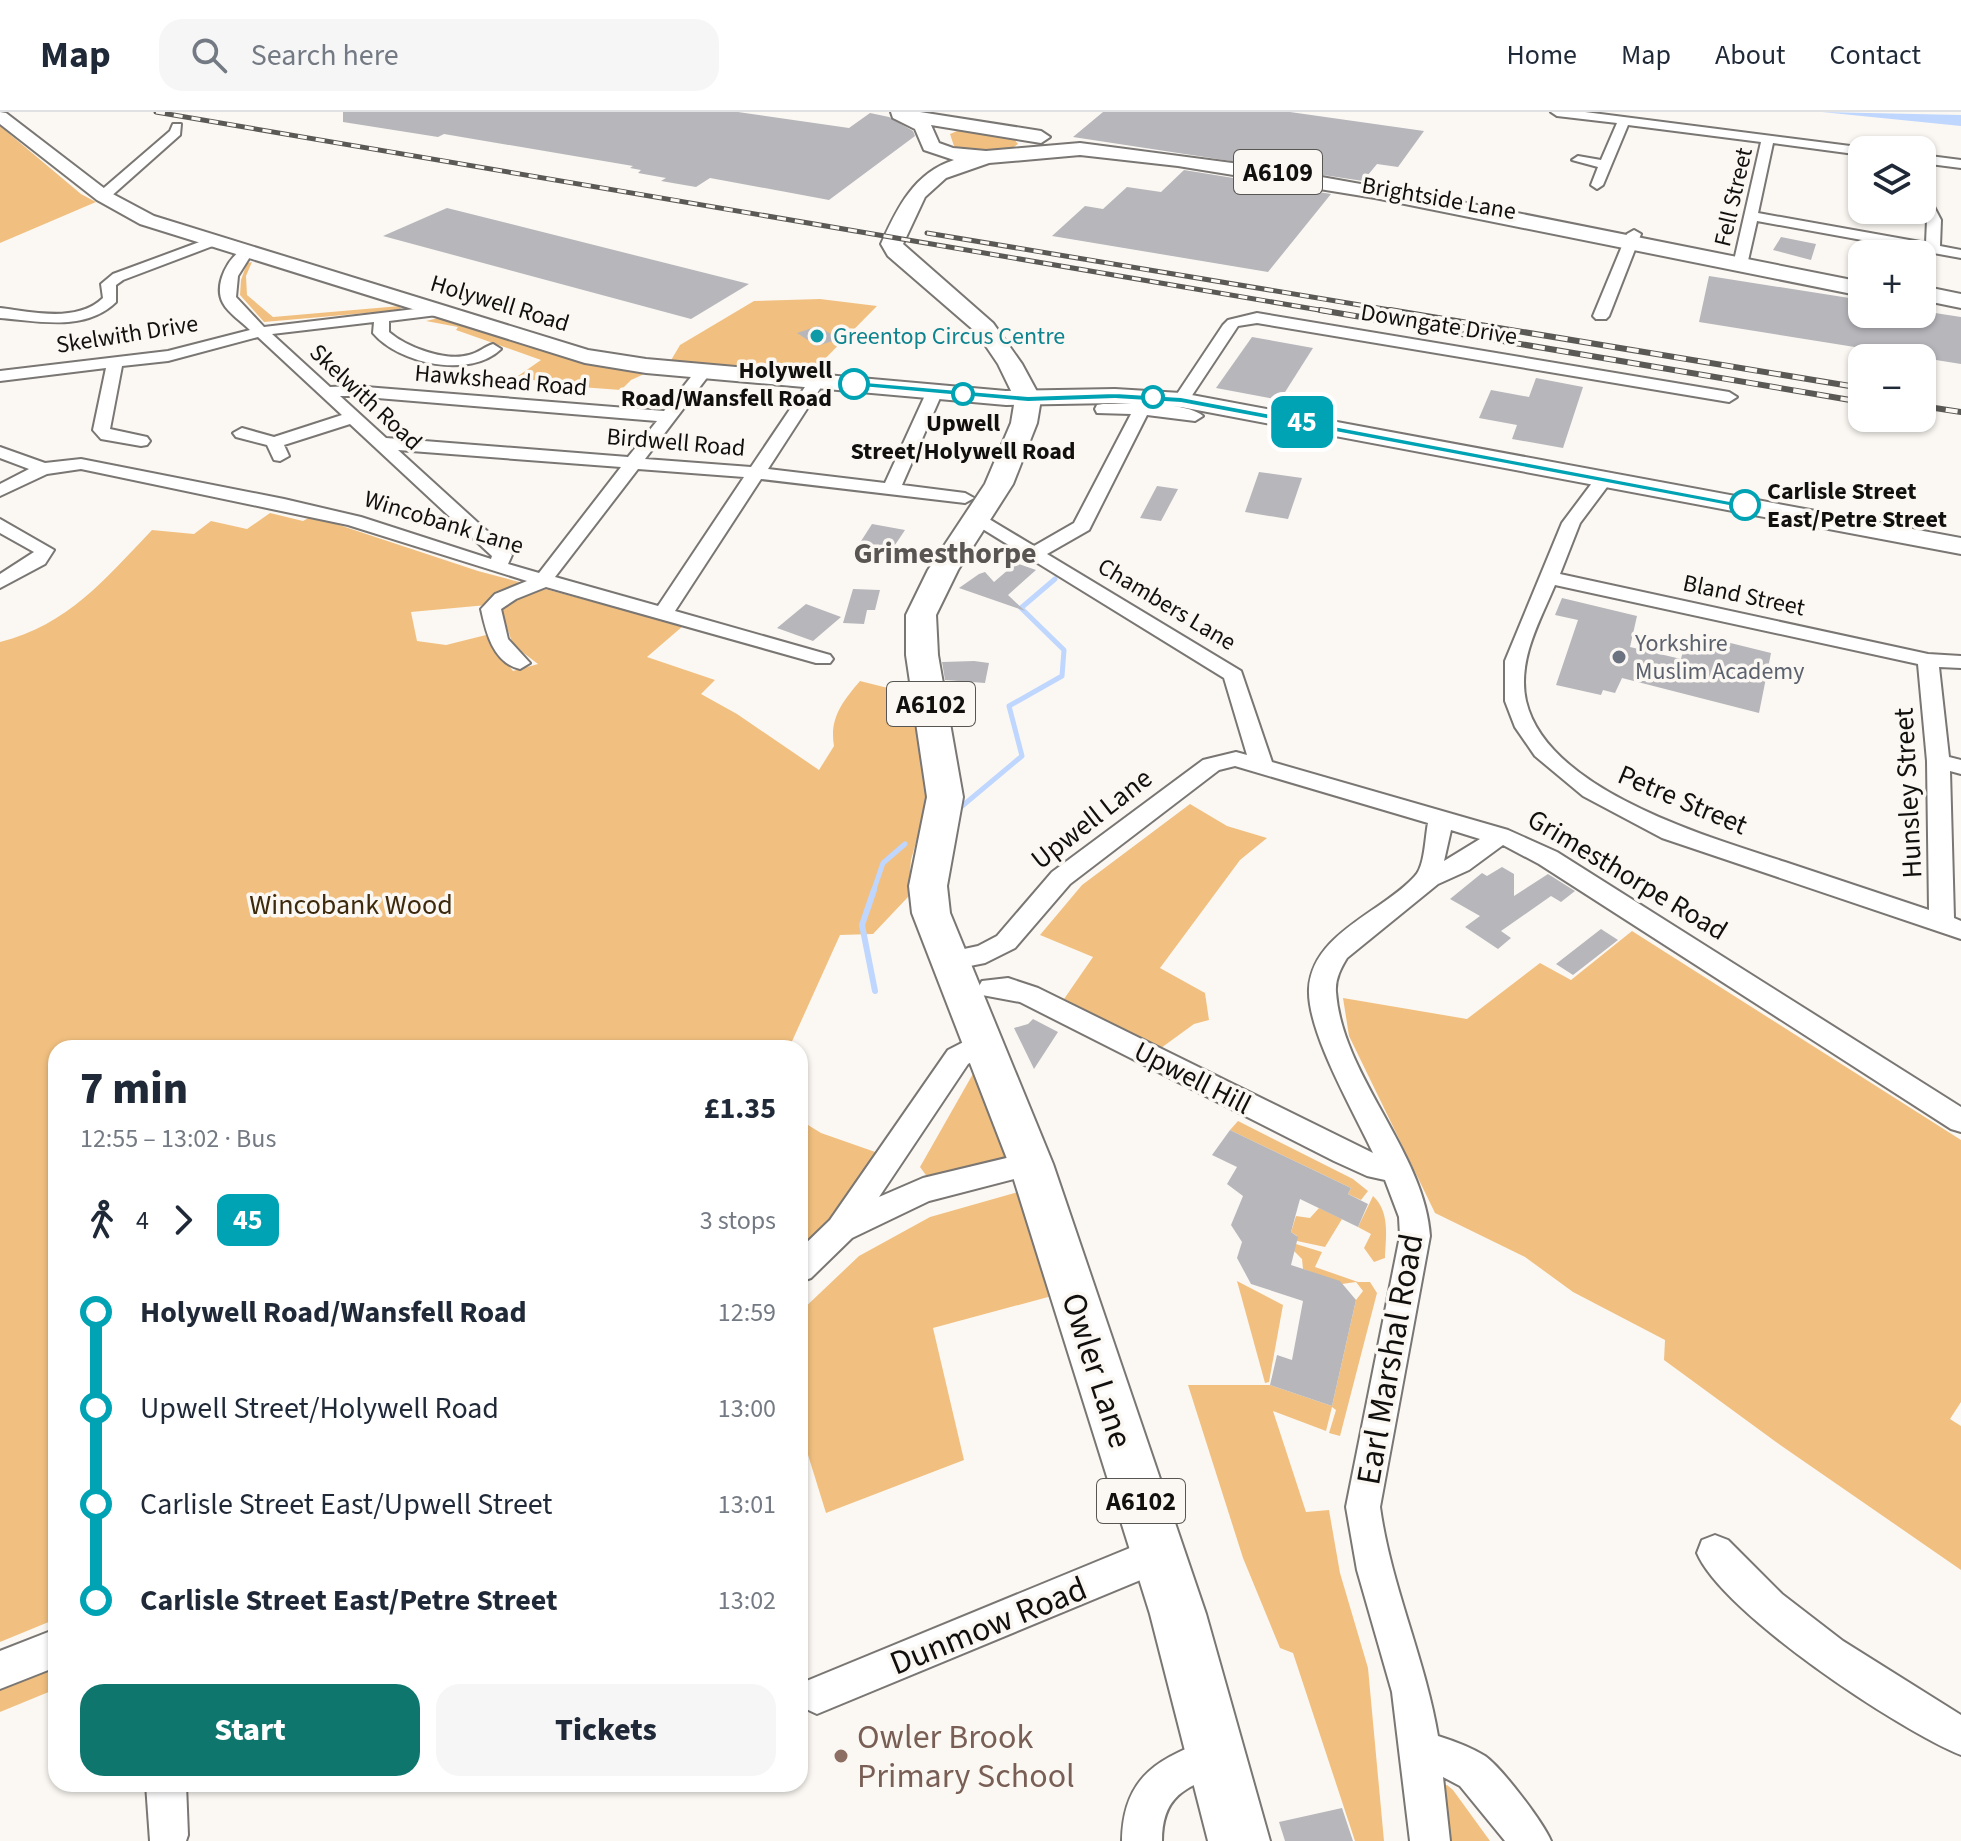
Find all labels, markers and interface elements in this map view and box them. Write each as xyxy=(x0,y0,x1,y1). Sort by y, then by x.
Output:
search box xyxy=(159,19,719,91)
text: Map xyxy=(40,28,111,82)
icon: search xyxy=(187,33,231,77)
text: Search here xyxy=(251,34,399,77)
text: Home xyxy=(1506,35,1577,75)
text: Map xyxy=(1621,35,1671,75)
text: About xyxy=(1715,35,1786,75)
text: Contact xyxy=(1830,35,1921,75)
map controls xyxy=(1848,136,1936,432)
button: layers xyxy=(1848,136,1936,224)
street label: Fell Street xyxy=(1705,144,1762,250)
road number: A6109 xyxy=(1234,150,1322,194)
street label: Brightside Lane xyxy=(1359,168,1519,229)
button: + xyxy=(1848,240,1936,328)
street label: Holywell Road xyxy=(426,266,574,341)
street label: Downgate Drive xyxy=(1358,295,1520,354)
street label: Skelwith Drive xyxy=(54,306,201,363)
place label: Greentop Circus Centre xyxy=(833,319,1065,354)
marker: Greentop Circus Centre xyxy=(808,327,826,345)
street label: Skelwith Road xyxy=(301,336,430,459)
button: − xyxy=(1848,344,1936,432)
place label: Holywell Road/Wansfell Road xyxy=(621,353,832,416)
street label: Hawkshead Road xyxy=(413,356,589,405)
marker: Holywell Road/Wansfell Road xyxy=(839,369,869,399)
marker: Upwell Street/Holywell Road xyxy=(952,383,974,405)
unlabelled marker xyxy=(1142,386,1164,408)
line badge: 45 xyxy=(1266,396,1338,448)
text: 45 xyxy=(1287,402,1317,442)
place label: Upwell Street/Holywell Road xyxy=(850,406,1076,469)
street label: Birdwell Road xyxy=(605,419,747,466)
place label: Carlisle Street East/Petre Street xyxy=(1767,474,1947,537)
street label: Wincobank Lane xyxy=(360,482,528,563)
marker: Carlisle Street East/Petre Street xyxy=(1730,490,1760,520)
district label: Grimesthorpe xyxy=(853,532,1037,575)
street label: Chambers Lane xyxy=(1091,549,1243,660)
street label: Bland Street xyxy=(1680,566,1808,625)
place label: Yorkshire Muslim Academy xyxy=(1634,626,1804,689)
marker: Yorkshire Muslim Academy xyxy=(1610,648,1628,666)
road number: A6102 xyxy=(887,682,975,726)
street label: Hunsley Street xyxy=(1884,706,1932,879)
street label: Petre Street xyxy=(1612,755,1754,845)
street label: Upwell Lane xyxy=(1022,759,1161,879)
street label: Grimesthorpe Road xyxy=(1520,799,1735,950)
park label: Wincobank Wood xyxy=(249,885,453,925)
street label: Upwell Hill xyxy=(1127,1031,1258,1124)
text: 7 min xyxy=(80,1058,188,1121)
text: £1.35 xyxy=(704,1087,776,1130)
text: 12:55 – 13:02 · Bus xyxy=(80,1120,276,1157)
icon: walk xyxy=(80,1198,124,1242)
icon: forward xyxy=(161,1198,205,1242)
text: 45 xyxy=(233,1200,263,1240)
text: 4 xyxy=(136,1202,149,1239)
text: 3 stops xyxy=(700,1202,776,1239)
street label: Earl Marshal Road xyxy=(1344,1230,1437,1489)
street label: Owler Lane xyxy=(1049,1287,1145,1454)
text: Holywell Road/Wansfell Road xyxy=(140,1291,527,1334)
text: 12:59 xyxy=(718,1294,776,1331)
text: Upwell Street/Holywell Road xyxy=(140,1387,499,1430)
text: 13:00 xyxy=(718,1390,776,1427)
road number: A6102 xyxy=(1097,1479,1185,1523)
text: Carlisle Street East/Upwell Street xyxy=(140,1483,553,1526)
text: 13:01 xyxy=(718,1486,776,1523)
street label: Dunmow Road xyxy=(883,1565,1095,1688)
text: Carlisle Street East/Petre Street xyxy=(140,1579,558,1622)
text: 13:02 xyxy=(718,1582,776,1619)
button: Start xyxy=(80,1684,420,1776)
button: Tickets xyxy=(436,1684,776,1776)
place label: Owler Brook Primary School xyxy=(857,1713,1075,1801)
marker: Owler Brook Primary School xyxy=(832,1747,850,1765)

